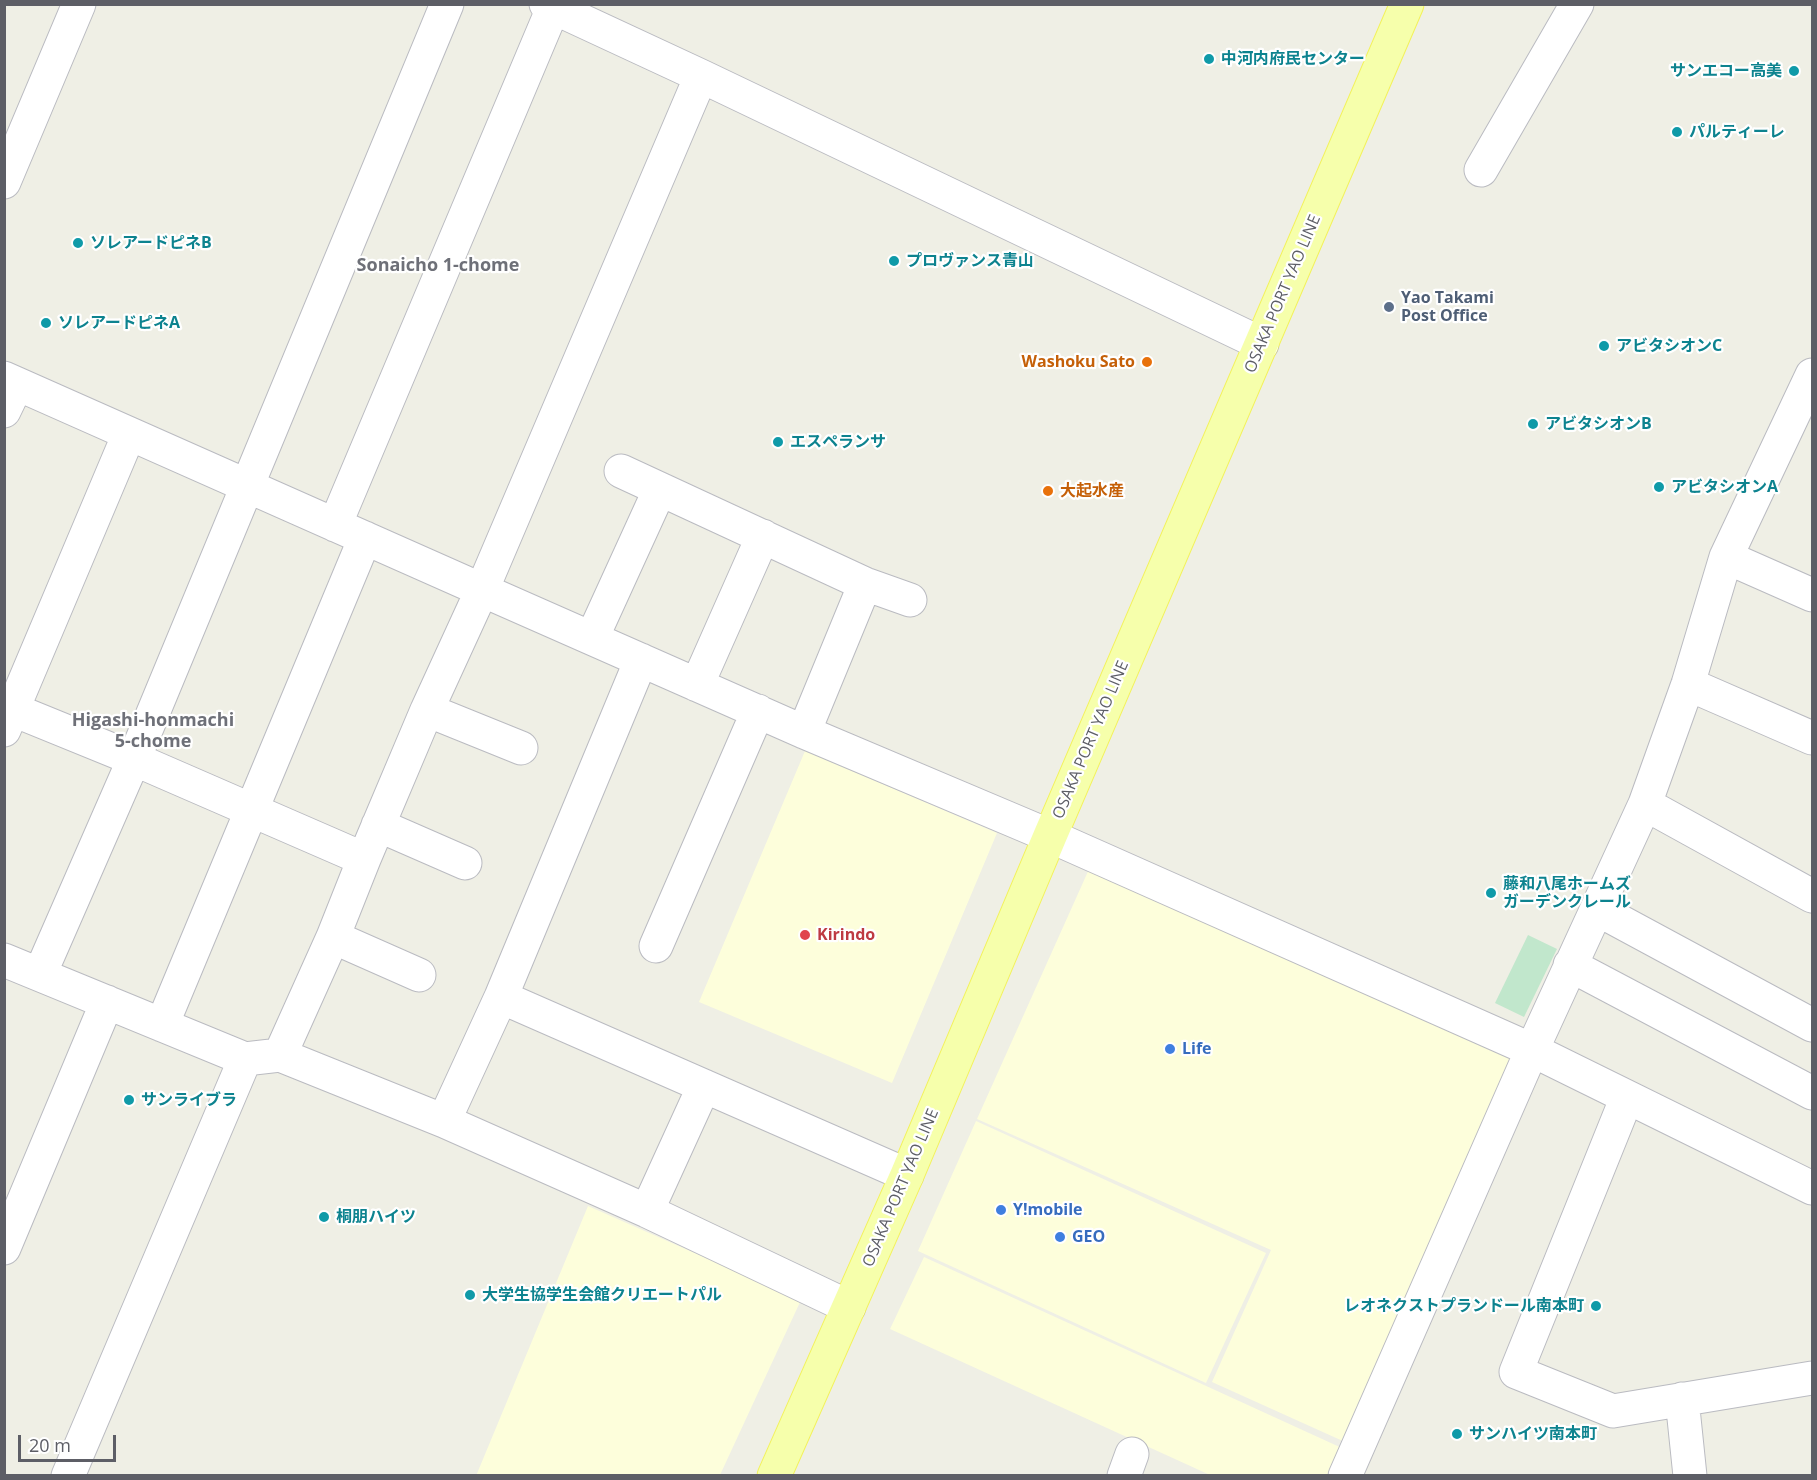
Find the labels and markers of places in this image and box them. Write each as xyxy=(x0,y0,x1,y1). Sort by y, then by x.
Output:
place label: 中河内府民センター xyxy=(1221,49,1365,69)
marker: 中河内府民センター xyxy=(1202,52,1216,66)
place label: サンエコー高美 xyxy=(1670,61,1782,81)
marker: サンエコー高美 xyxy=(1787,64,1801,78)
place label: パルティーレ xyxy=(1689,122,1785,142)
marker: パルティーレ xyxy=(1670,125,1684,139)
place label: ソレアードピネB xyxy=(90,233,212,253)
marker: ソレアードピネB xyxy=(71,236,85,250)
place label: プロヴァンス青山 xyxy=(906,251,1034,271)
marker: プロヴァンス青山 xyxy=(887,254,901,268)
place label: Yao Takami Post Office xyxy=(1401,288,1494,326)
marker: Yao Takami Post Office xyxy=(1382,300,1396,314)
place label: ソレアードピネA xyxy=(58,313,180,333)
marker: ソレアードピネA xyxy=(39,316,53,330)
place label: アビタシオンC xyxy=(1616,336,1722,356)
marker: アビタシオンC xyxy=(1597,339,1611,353)
place label: Washoku Sato xyxy=(1022,352,1135,372)
marker: Washoku Sato xyxy=(1140,355,1154,369)
place label: アビタシオンB xyxy=(1545,414,1652,434)
marker: アビタシオンB xyxy=(1526,417,1540,431)
place label: エスペランサ xyxy=(790,432,886,452)
marker: エスペランサ xyxy=(771,435,785,449)
place label: アビタシオンA xyxy=(1671,477,1778,497)
marker: アビタシオンA xyxy=(1652,480,1666,494)
place label: 大起水産 xyxy=(1060,481,1124,501)
marker: 大起水産 xyxy=(1041,484,1055,498)
place label: 藤和八尾ホームズ ガーデンクレール xyxy=(1503,874,1631,912)
marker: 藤和八尾ホームズ ガーデンクレール xyxy=(1484,886,1498,900)
place label: Kirindo xyxy=(817,925,875,945)
marker: Kirindo xyxy=(798,928,812,942)
place label: Life xyxy=(1182,1039,1212,1059)
marker: Life xyxy=(1163,1042,1177,1056)
place label: サンライブラ xyxy=(141,1090,237,1110)
marker: サンライブラ xyxy=(122,1093,136,1107)
place label: Y!mobile xyxy=(1013,1200,1083,1220)
marker: Y!mobile xyxy=(994,1203,1008,1217)
place label: 桐朋ハイツ xyxy=(336,1207,416,1227)
marker: 桐朋ハイツ xyxy=(317,1210,331,1224)
place label: GEO xyxy=(1072,1227,1105,1247)
marker: GEO xyxy=(1053,1230,1067,1244)
place label: 大学生協学生会館クリエートパル xyxy=(482,1285,722,1305)
marker: 大学生協学生会館クリエートパル xyxy=(463,1288,477,1302)
place label: レオネクストプランドール南本町 xyxy=(1344,1296,1584,1316)
marker: レオネクストプランドール南本町 xyxy=(1589,1299,1603,1313)
place label: サンハイツ南本町 xyxy=(1469,1424,1597,1444)
marker: サンハイツ南本町 xyxy=(1450,1427,1464,1441)

